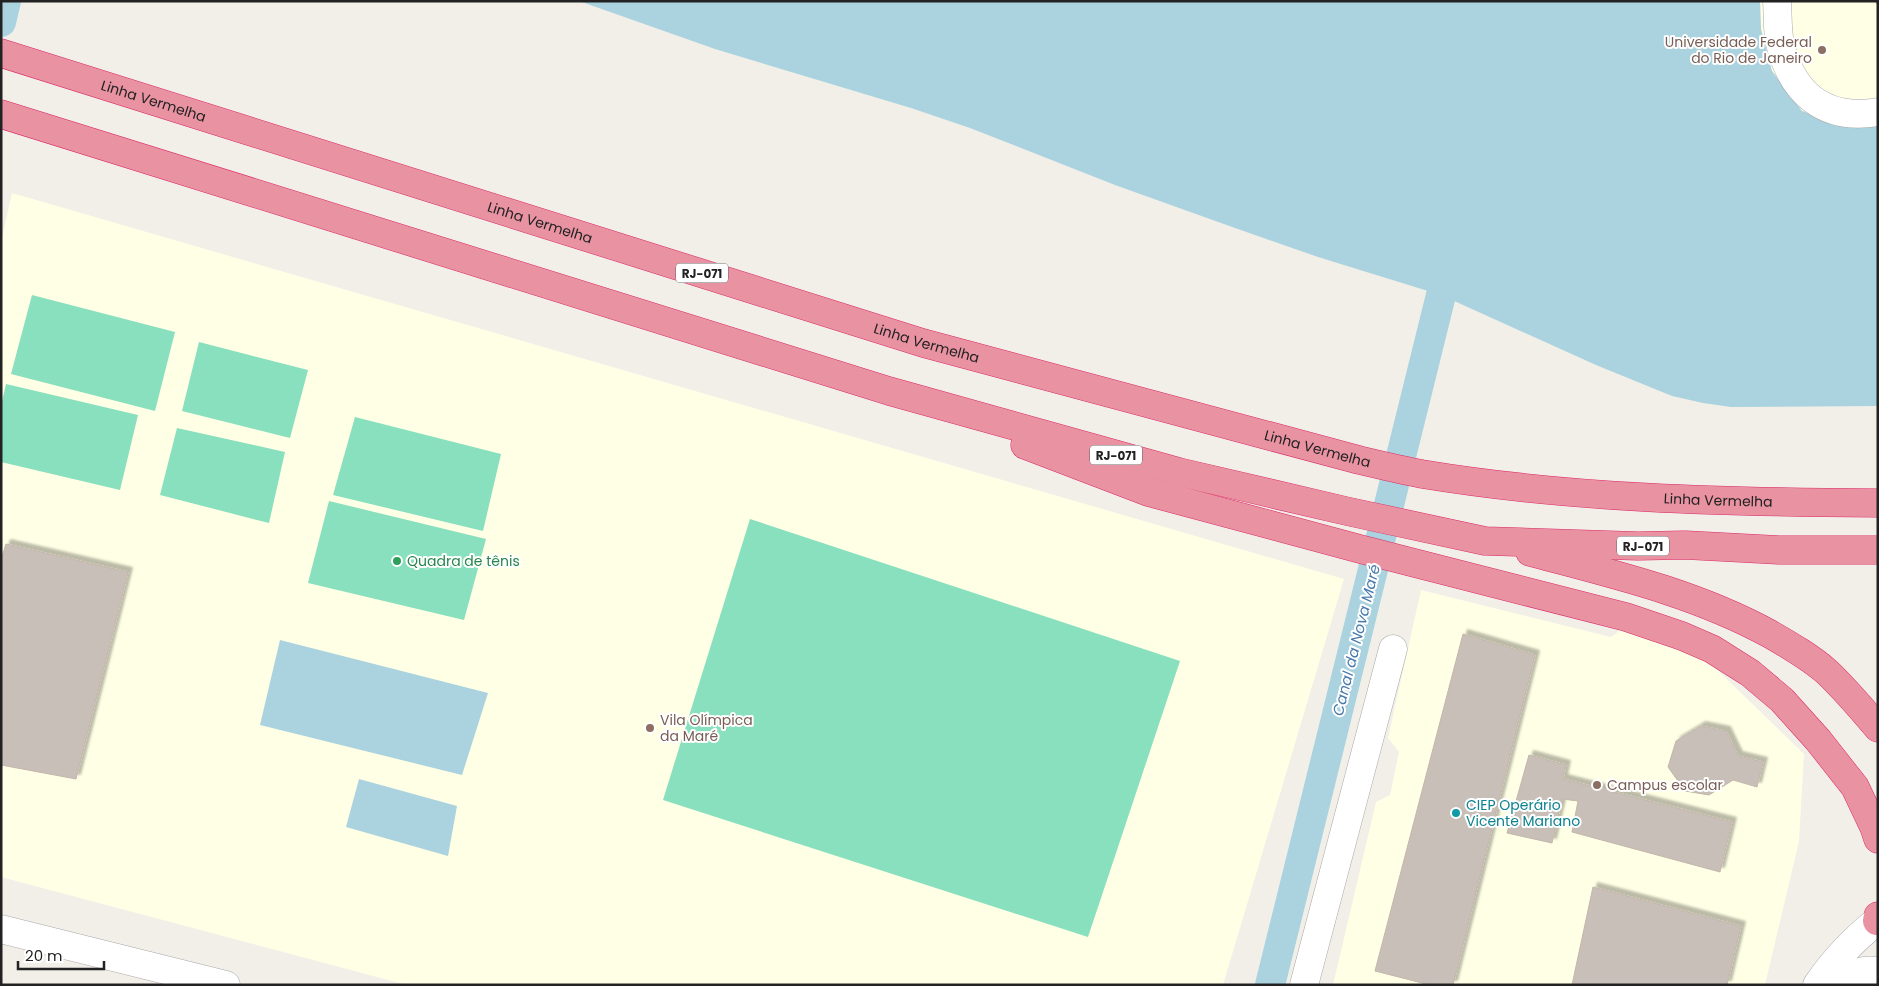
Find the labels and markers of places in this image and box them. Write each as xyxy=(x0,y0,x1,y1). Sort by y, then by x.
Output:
place label: Universidade Federal do Rio de Janeiro xyxy=(1665,32,1812,68)
marker: Universidade Federal do Rio de Janeiro xyxy=(1816,44,1828,56)
place label: Quadra de tênis xyxy=(407,551,520,571)
marker: Quadra de tênis xyxy=(391,555,403,567)
place label: Vila Olímpica da Maré xyxy=(660,710,753,746)
marker: Vila Olímpica da Maré xyxy=(644,722,656,734)
place label: Campus escolar xyxy=(1607,775,1723,795)
marker: Campus escolar xyxy=(1591,779,1603,791)
place label: CIEP Operário Vicente Mariano xyxy=(1466,795,1580,831)
marker: CIEP Operário Vicente Mariano xyxy=(1450,807,1462,819)

